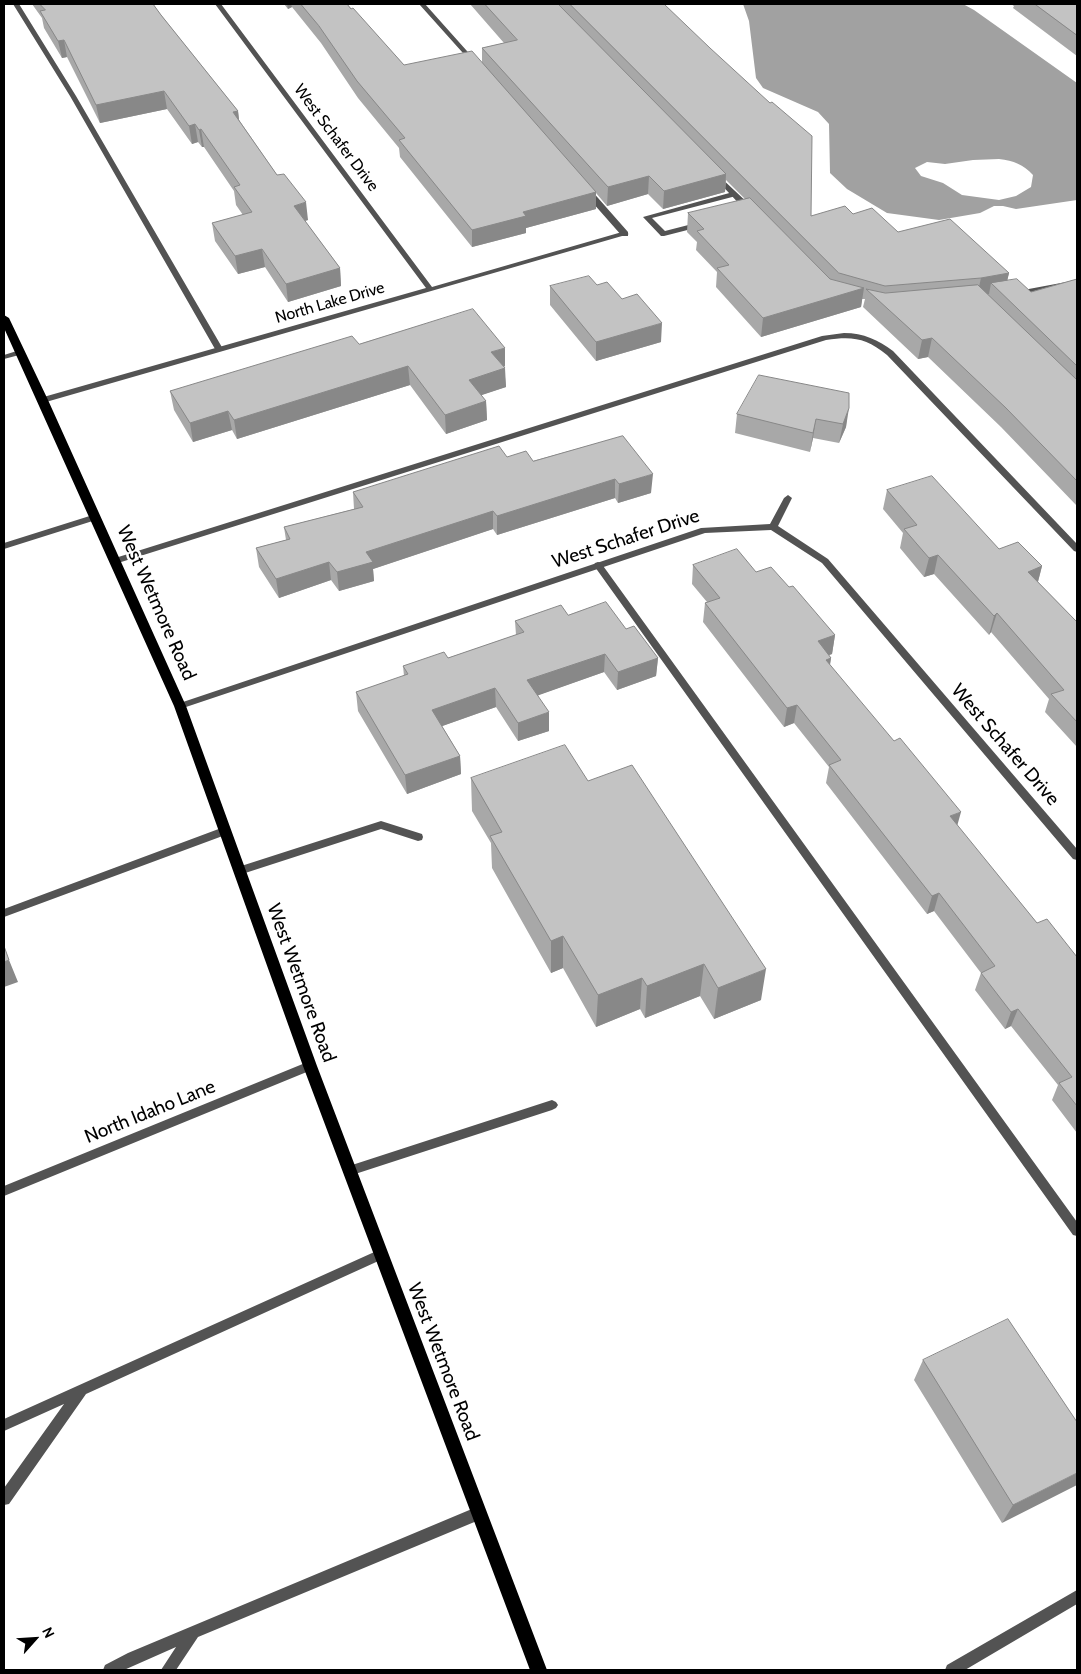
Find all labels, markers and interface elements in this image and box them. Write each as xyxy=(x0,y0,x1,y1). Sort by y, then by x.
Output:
street label: West Schafer Drive xyxy=(289,81,383,195)
street label: North Lake Drive xyxy=(273,278,387,328)
street label: West Schafer Drive xyxy=(550,504,702,574)
street label: West Wetmore Road xyxy=(112,522,200,684)
street label: West Schafer Drive xyxy=(946,680,1064,810)
street label: West Wetmore Road xyxy=(262,901,340,1065)
street label: North Idaho Lane xyxy=(81,1075,219,1149)
street label: West Wetmore Road xyxy=(402,1280,484,1444)
north arrow xyxy=(10,1614,60,1664)
text: N xyxy=(38,1624,59,1641)

